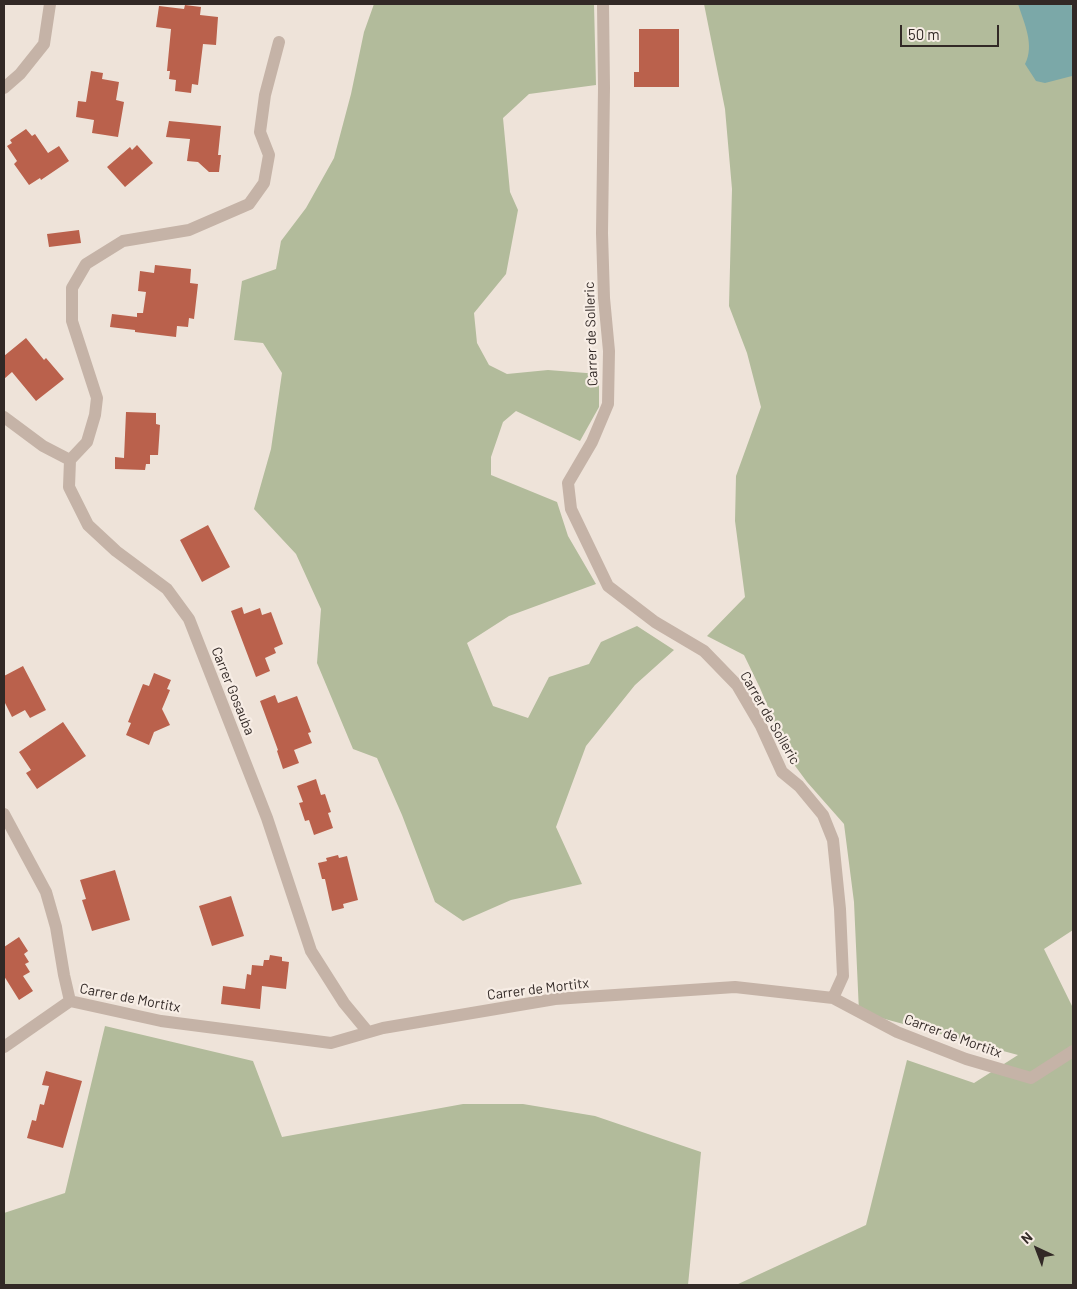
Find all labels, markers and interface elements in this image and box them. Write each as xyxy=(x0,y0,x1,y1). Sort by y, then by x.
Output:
scale bar xyxy=(902,15,1001,47)
text: 50 m xyxy=(908,25,940,43)
street label: Carrer de Solleric xyxy=(581,281,601,387)
street label: Carrer Gosauba xyxy=(208,645,258,737)
street label: Carrer de Solleric xyxy=(737,669,803,767)
street label: Carrer de Mortitx xyxy=(486,974,590,1004)
street label: Carrer de Mortitx xyxy=(78,980,182,1016)
street label: Carrer de Mortitx xyxy=(902,1011,1004,1061)
north arrow xyxy=(1012,1224,1062,1274)
text: N xyxy=(1017,1228,1036,1247)

